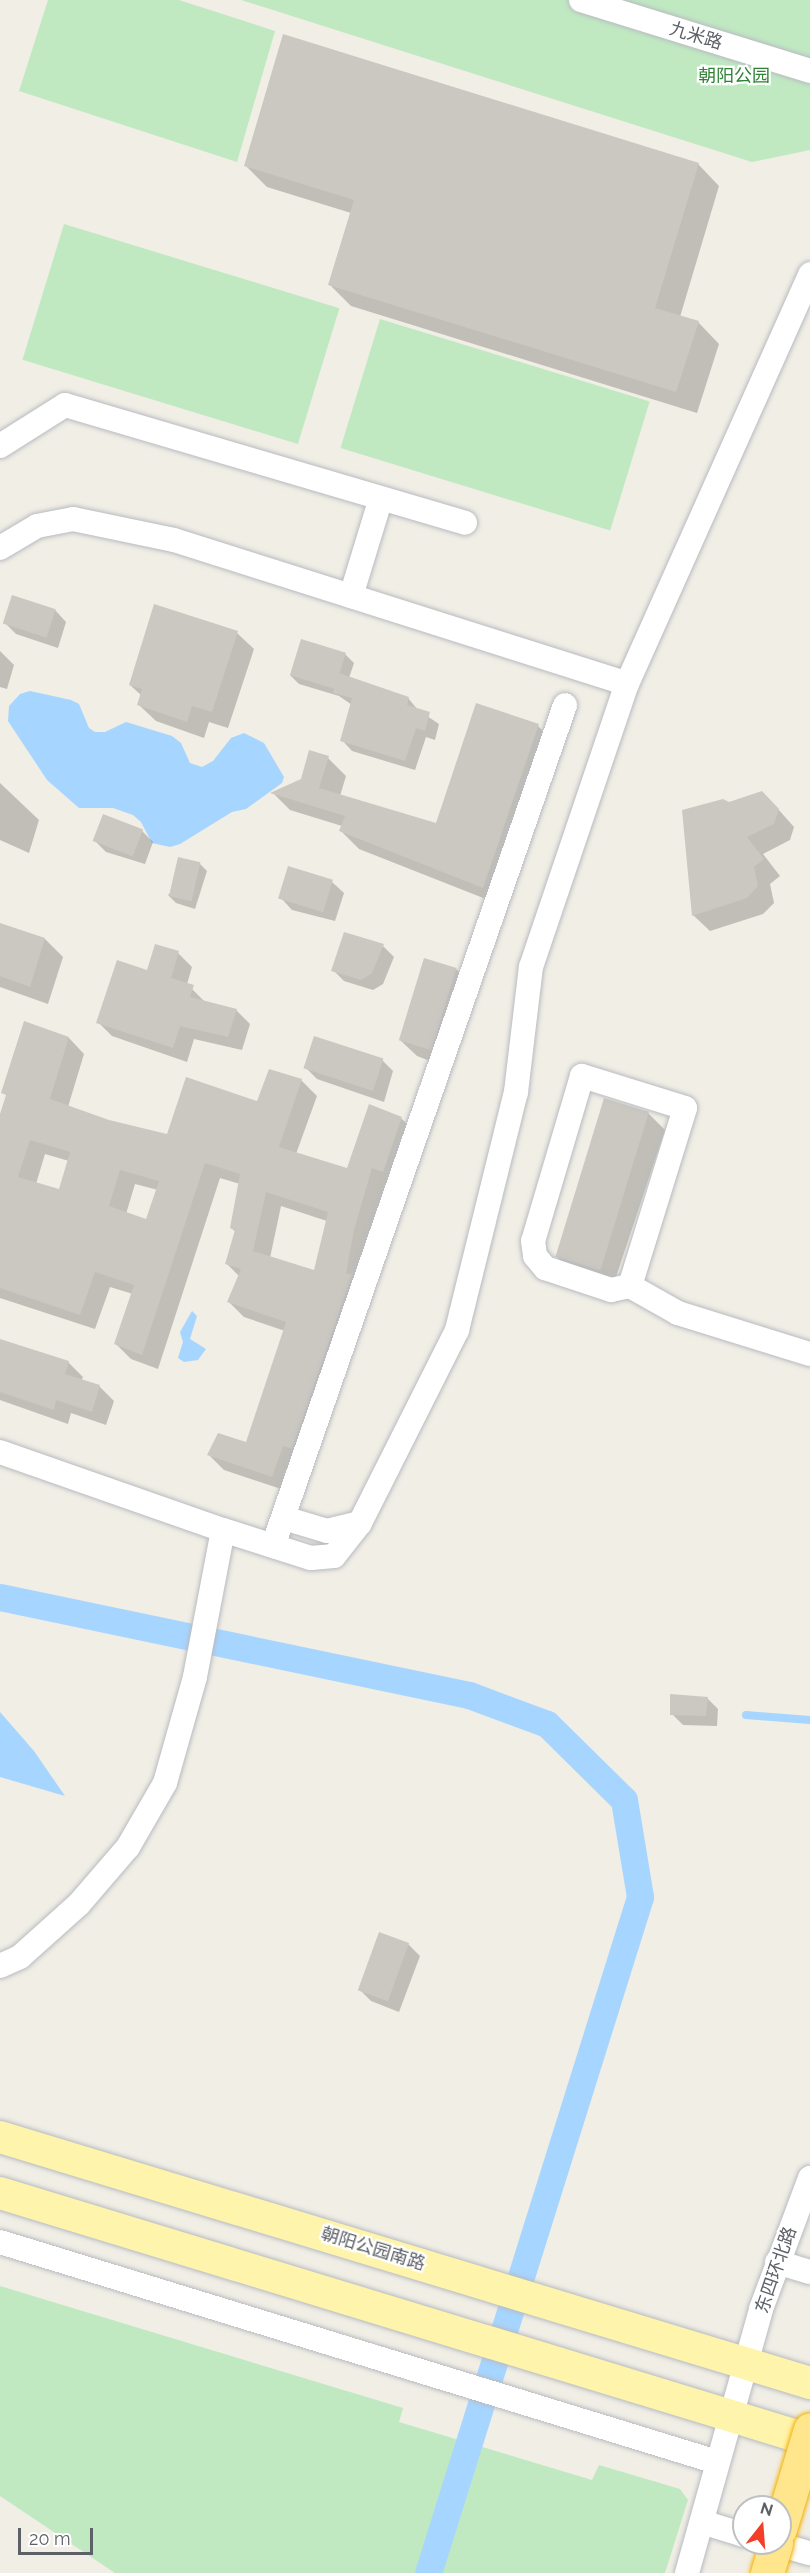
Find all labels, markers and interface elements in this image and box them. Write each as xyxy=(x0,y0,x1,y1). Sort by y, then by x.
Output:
street label: 九米路 xyxy=(667,18,725,54)
park label: 朝阳公园 xyxy=(698,65,770,87)
street label: 朝阳公园南路 xyxy=(318,2223,428,2275)
street label: 东四环北路 xyxy=(751,2224,801,2316)
north arrow xyxy=(732,2495,792,2555)
text: N xyxy=(758,2498,775,2520)
scale bar xyxy=(21,2516,96,2554)
text: 20 m xyxy=(29,2528,71,2549)

